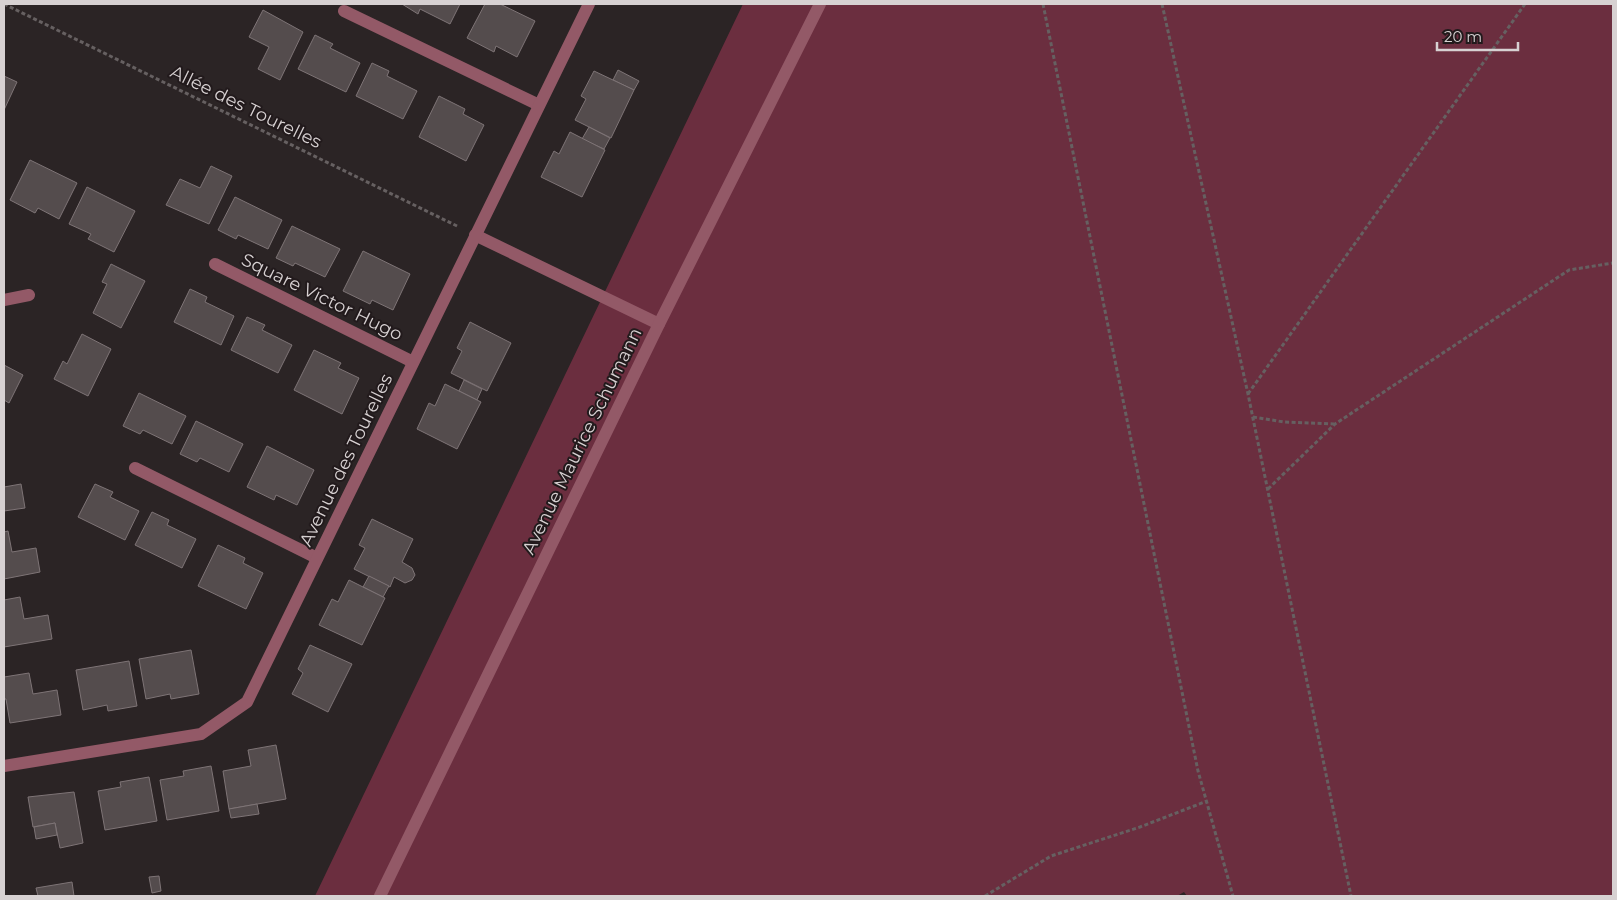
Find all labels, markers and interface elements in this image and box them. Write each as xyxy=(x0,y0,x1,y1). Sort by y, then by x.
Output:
scale bar xyxy=(1437,20,1518,52)
text: 20 m xyxy=(1444,27,1482,46)
street label: Allée des Tourelles xyxy=(167,61,325,153)
street label: Square Victor Hugo xyxy=(238,248,406,346)
street label: Avenue Maurice Schumann xyxy=(517,324,647,558)
street label: Avenue des Tourelles xyxy=(295,370,397,550)

